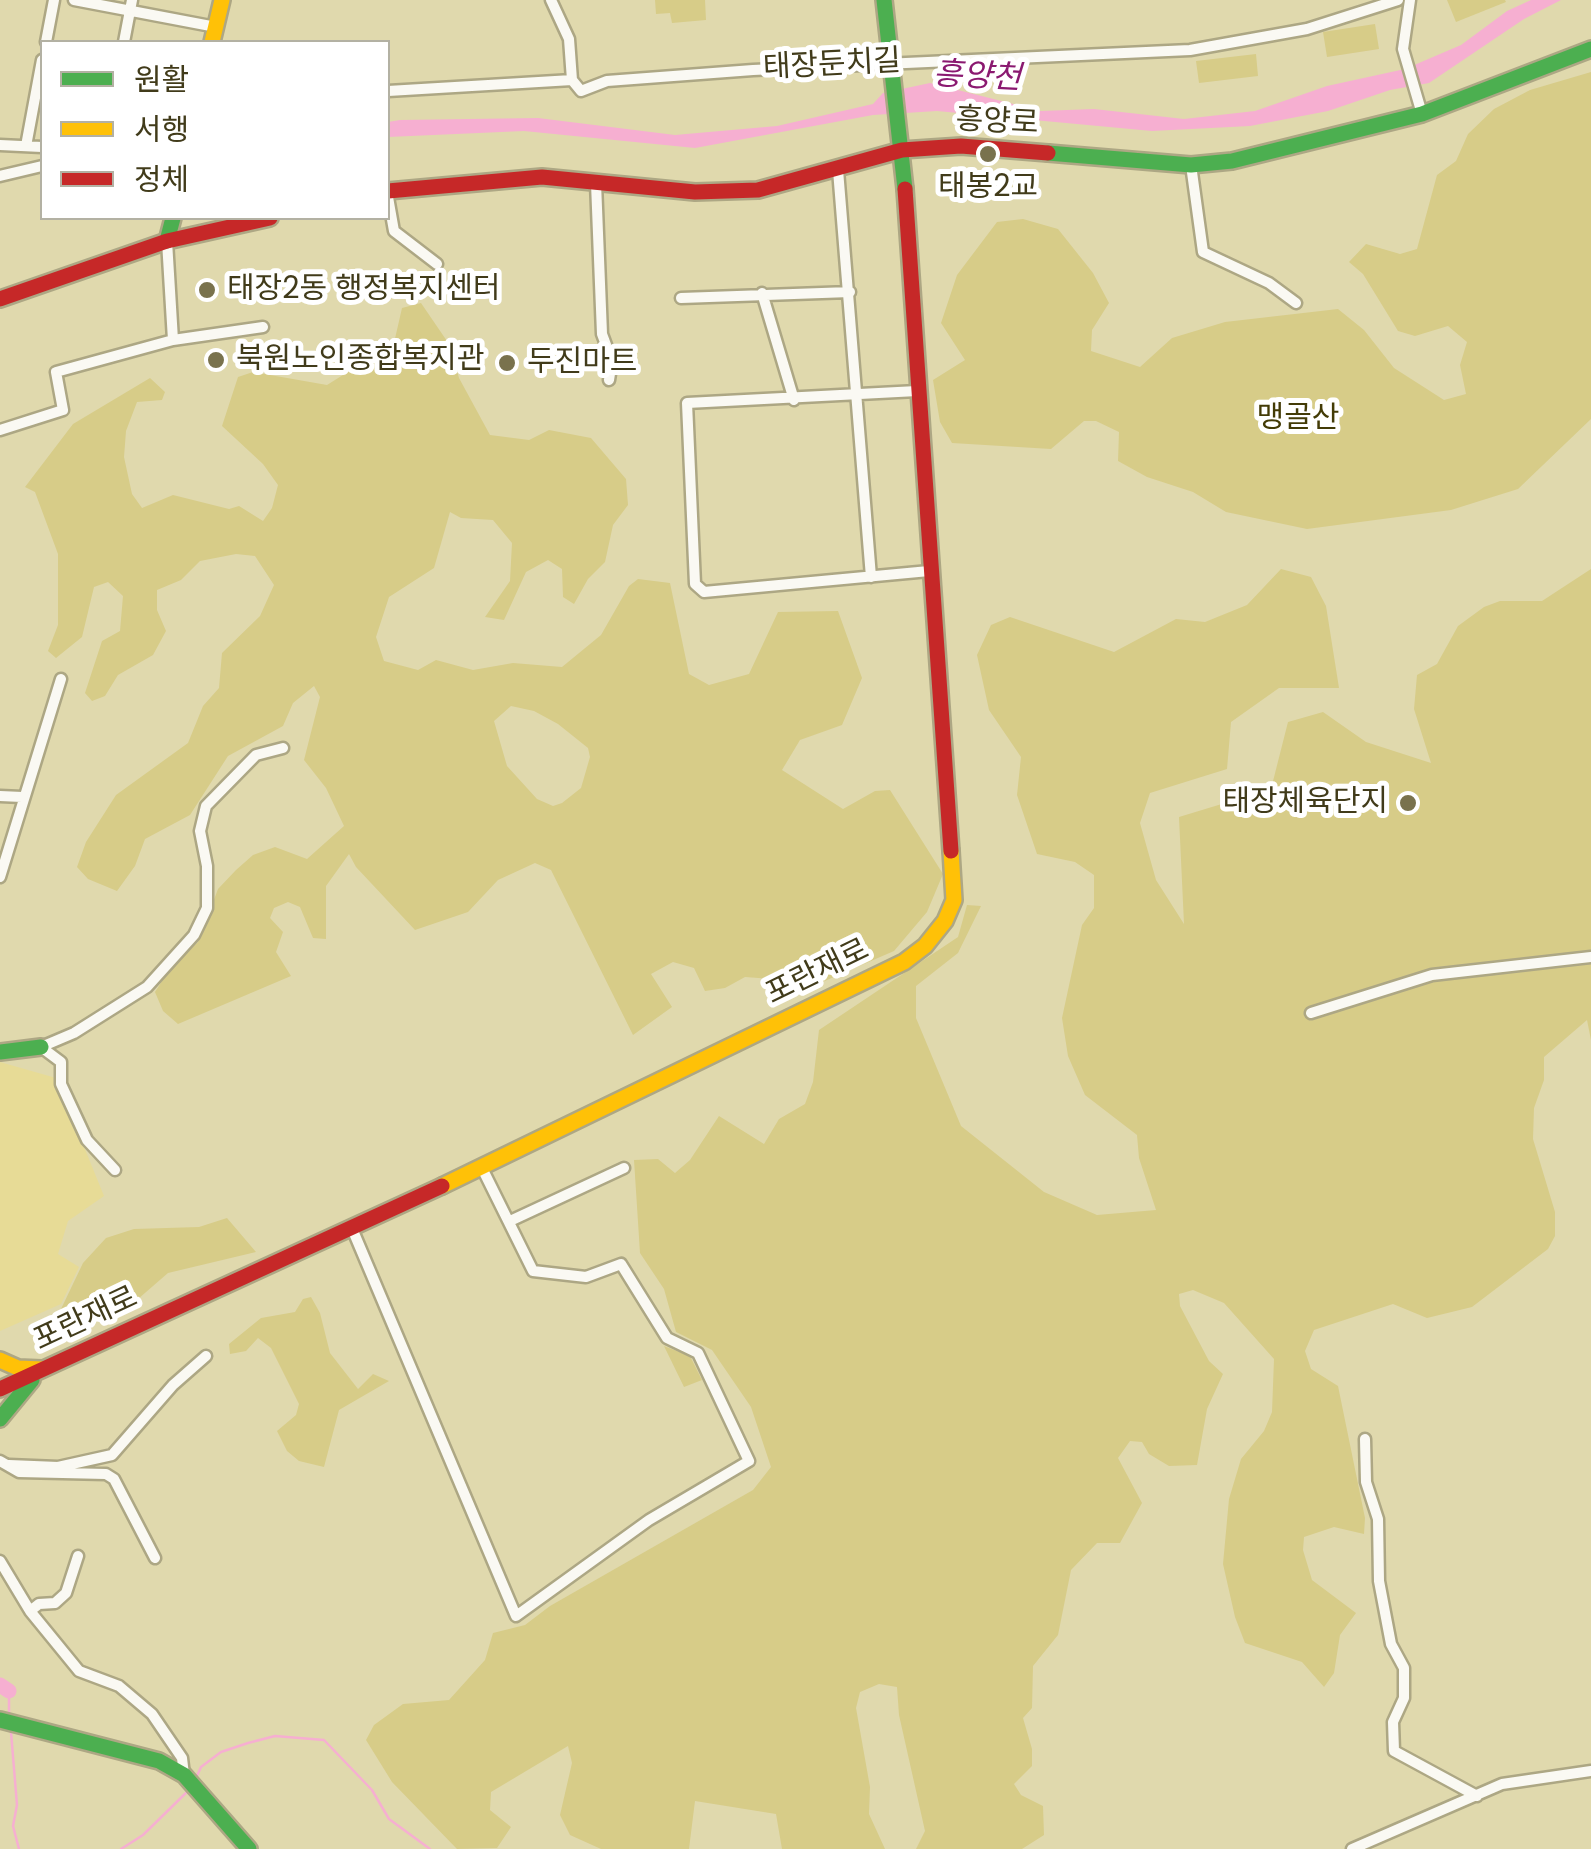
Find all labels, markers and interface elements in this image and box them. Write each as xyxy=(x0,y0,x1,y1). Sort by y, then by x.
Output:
legend xyxy=(40,40,390,220)
street label: 태장둔치길 xyxy=(762,44,902,88)
water label: 흥양천 xyxy=(932,57,1022,99)
text: 원활 xyxy=(134,58,189,101)
street label: 흥양로 xyxy=(955,103,1039,143)
text: 서행 xyxy=(134,108,189,151)
marker: 태봉2교 xyxy=(977,143,999,165)
text: 정체 xyxy=(134,158,189,201)
place label: 태봉2교 xyxy=(938,170,1038,206)
place label: 태장2동 행정복지센터 xyxy=(227,272,501,308)
marker: 태장2동 행정복지센터 xyxy=(196,279,218,301)
place label: 북원노인종합복지관 xyxy=(236,342,484,378)
place label: 두진마트 xyxy=(527,345,637,381)
marker: 북원노인종합복지관 xyxy=(205,349,227,371)
marker: 두진마트 xyxy=(496,352,518,374)
park label: 맹골산 xyxy=(1257,401,1339,437)
place label: 태장체육단지 xyxy=(1222,785,1388,821)
marker: 태장체육단지 xyxy=(1397,792,1419,814)
street label: 포란재로 xyxy=(760,933,876,1013)
street label: 포란재로 xyxy=(28,1280,144,1360)

